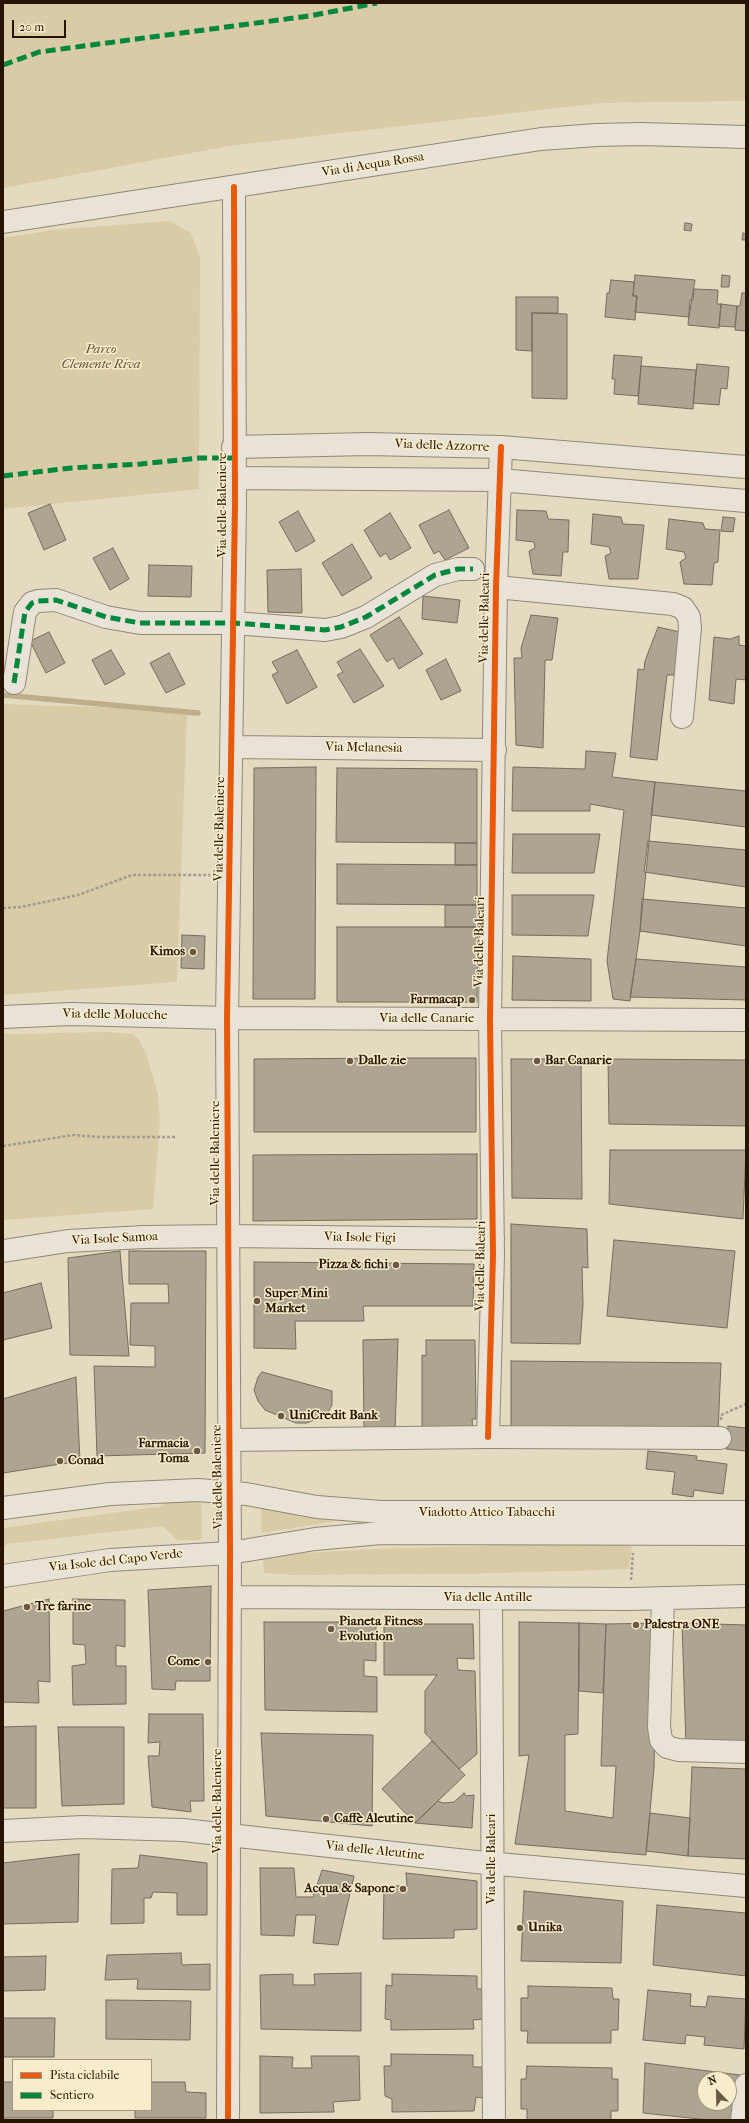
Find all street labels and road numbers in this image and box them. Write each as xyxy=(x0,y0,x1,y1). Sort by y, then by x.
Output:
street label: Via di Acqua Rossa xyxy=(321,149,425,181)
street label: Via delle Azzorre xyxy=(394,437,490,455)
street label: Via delle Baleniere xyxy=(215,453,231,557)
street label: Via delle Baleari xyxy=(476,573,494,663)
street label: Via Melanesia xyxy=(325,740,403,756)
street label: Via delle Baleniere xyxy=(211,776,229,882)
street label: Via delle Baleari xyxy=(471,897,489,987)
street label: Via delle Molucche xyxy=(62,1006,168,1024)
street label: Via delle Canarie xyxy=(380,1011,474,1027)
street label: Via delle Baleniere xyxy=(208,1101,224,1205)
street label: Via delle Baleari xyxy=(472,1221,490,1311)
street label: Via Isole Samoa xyxy=(72,1229,158,1249)
street label: Via Isole Figi xyxy=(324,1230,396,1246)
street label: Via delle Baleniere xyxy=(209,1424,227,1530)
street label: Viadotto Attico Tabacchi xyxy=(419,1505,555,1521)
street label: Via Isole del Capo Verde xyxy=(48,1546,184,1576)
street label: Via delle Antille xyxy=(444,1590,532,1606)
street label: Via delle Baleniere xyxy=(210,1749,226,1853)
street label: Via delle Baleari xyxy=(484,1814,500,1904)
street label: Via delle Aleutine xyxy=(325,1838,425,1864)

